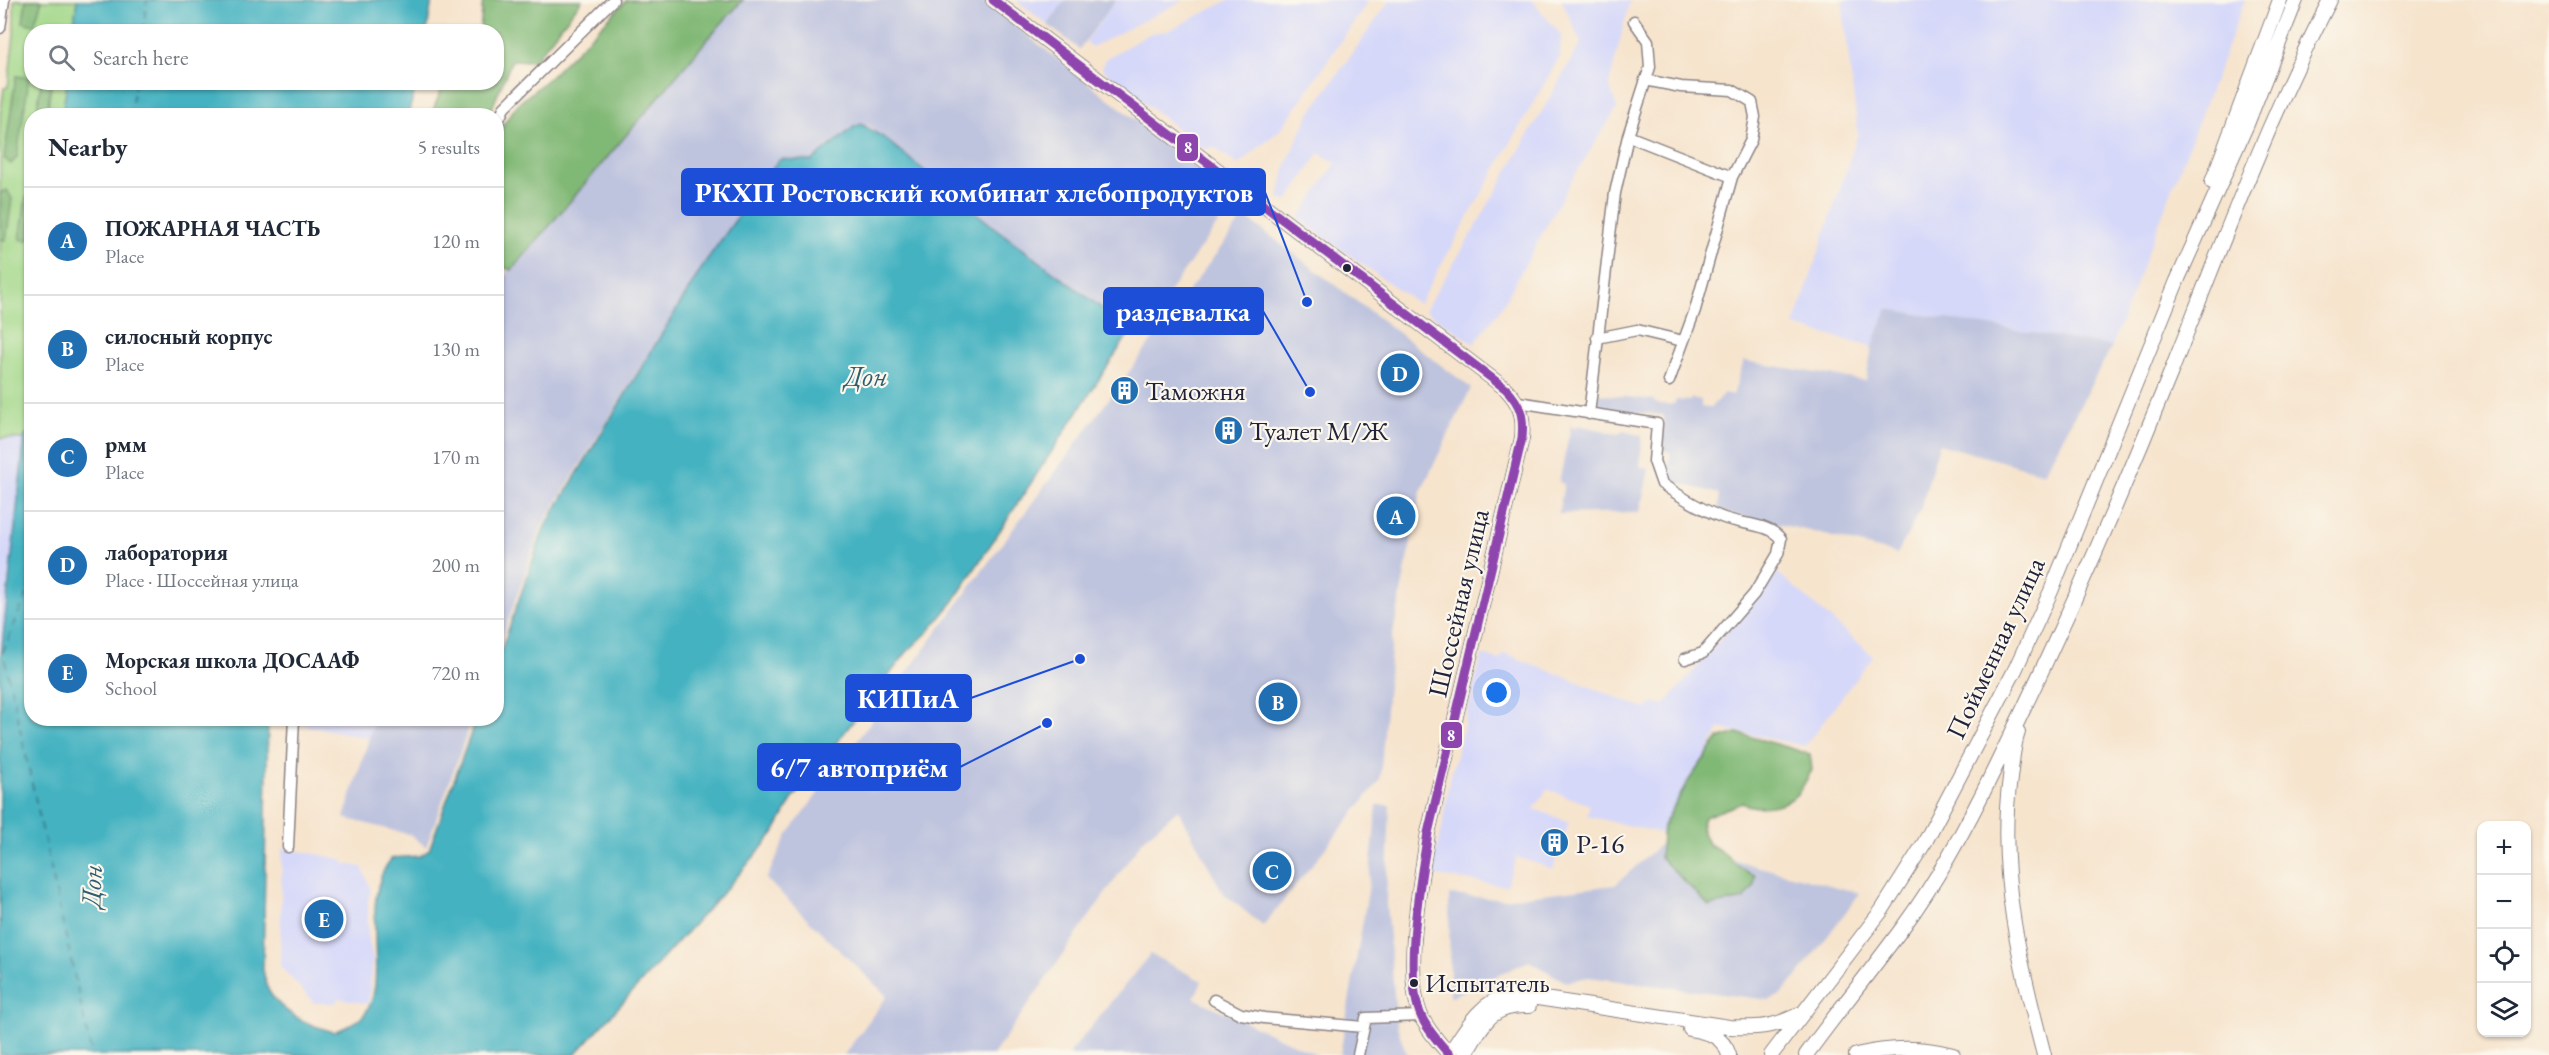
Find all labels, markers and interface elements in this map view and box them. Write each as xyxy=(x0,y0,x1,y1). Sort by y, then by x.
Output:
search box xyxy=(24,24,504,90)
icon: search xyxy=(45,41,78,74)
text: Search here xyxy=(93,43,188,72)
text: Nearby xyxy=(48,130,128,164)
line badge: 8 xyxy=(1176,133,1199,162)
text: 5 results xyxy=(417,134,480,160)
text: 8 xyxy=(1184,137,1192,158)
callout: РКХП Ростовский комбинат хлебопродуктов xyxy=(682,169,1265,215)
text: РКХП Ростовский комбинат хлебопродуктов xyxy=(695,174,1253,210)
text: ПОЖАРНАЯ ЧАСТЬ xyxy=(105,214,320,243)
text: A xyxy=(60,228,75,254)
text: 120 m xyxy=(432,228,480,254)
text: Place xyxy=(105,243,144,269)
unlabelled marker xyxy=(1341,262,1353,274)
callout: раздевалка xyxy=(1104,288,1263,334)
text: раздевалка xyxy=(1116,293,1251,329)
text: силосный корпус xyxy=(105,322,272,351)
text: B xyxy=(61,336,74,362)
text: 130 m xyxy=(432,336,480,362)
pin: D xyxy=(1380,350,1420,395)
text: Place xyxy=(105,351,144,377)
water label: Дон xyxy=(842,358,888,394)
place label: Таможня xyxy=(1145,373,1246,408)
building icon: Таможня xyxy=(1108,374,1140,406)
place label: Туалет М/Ж xyxy=(1249,413,1389,448)
building icon: Туалет М/Ж xyxy=(1212,414,1244,446)
text: рмм xyxy=(105,430,147,459)
text: C xyxy=(60,444,75,470)
text: 170 m xyxy=(432,444,480,470)
text: Place xyxy=(105,459,144,485)
pin: A xyxy=(1376,494,1416,538)
street label: Шоссейная улица xyxy=(1419,505,1497,701)
text: лаборатория xyxy=(105,538,228,567)
street label: Пойменная улица xyxy=(1938,551,2053,745)
text: D xyxy=(60,552,75,578)
text: 200 m xyxy=(432,552,480,578)
text: Place · Шоссейная улица xyxy=(105,567,299,593)
text: Морская школа ДОСААФ xyxy=(105,646,359,675)
text: E xyxy=(62,660,73,686)
text: 720 m xyxy=(432,660,480,686)
text: School xyxy=(105,675,157,701)
callout: КИПиА xyxy=(846,675,971,721)
your location xyxy=(1482,678,1511,707)
text: КИПиА xyxy=(857,680,960,716)
pin: B xyxy=(1258,680,1298,724)
line badge: 8 xyxy=(1440,721,1463,749)
text: 8 xyxy=(1447,725,1455,746)
callout: 6/7 автоприём xyxy=(758,744,960,790)
text: 6/7 автоприём xyxy=(770,749,948,785)
map controls xyxy=(2477,821,2531,1037)
button: + xyxy=(2477,821,2531,875)
place label: Р-16 xyxy=(1576,826,1624,861)
building icon: Р-16 xyxy=(1539,827,1571,859)
pin: C xyxy=(1252,848,1292,894)
water label: Дон xyxy=(72,864,110,910)
button: − xyxy=(2477,875,2531,929)
pin: E xyxy=(304,896,344,942)
button: locate xyxy=(2477,929,2531,983)
place label: Испытатель xyxy=(1425,966,1550,1000)
marker: Испытатель xyxy=(1408,977,1420,989)
button: layers xyxy=(2477,983,2531,1037)

